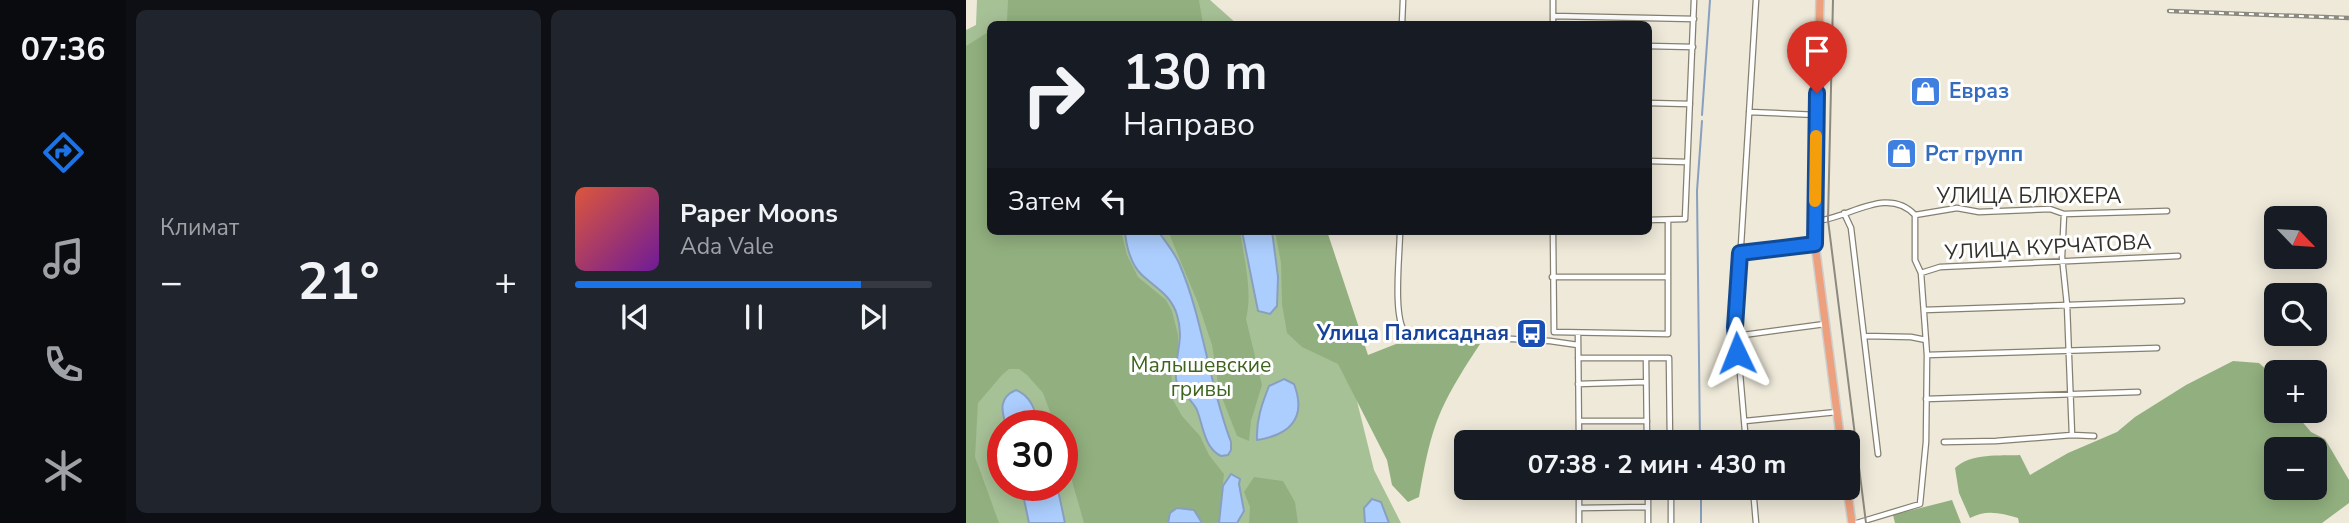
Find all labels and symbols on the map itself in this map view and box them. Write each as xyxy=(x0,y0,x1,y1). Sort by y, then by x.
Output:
pin xyxy=(1787,21,1847,93)
shop icon: Евраз xyxy=(1909,74,1943,108)
place label: Евраз xyxy=(1949,77,2009,105)
shop icon: Рст групп xyxy=(1885,137,1919,171)
place label: Рст групп xyxy=(1925,140,2023,168)
street label: УЛИЦА БЛЮХЕРА xyxy=(1935,182,2122,210)
north arrow xyxy=(2264,206,2328,270)
street label: УЛИЦА КУРЧАТОВА xyxy=(1943,228,2152,266)
bus stop icon: Улица Палисадная xyxy=(1515,316,1549,350)
position arrow xyxy=(1700,316,1774,390)
place label: Улица Палисадная xyxy=(1316,319,1509,347)
park label: Малышевские гривы xyxy=(1131,351,1271,403)
speed limit sign: 30 xyxy=(987,410,1078,501)

